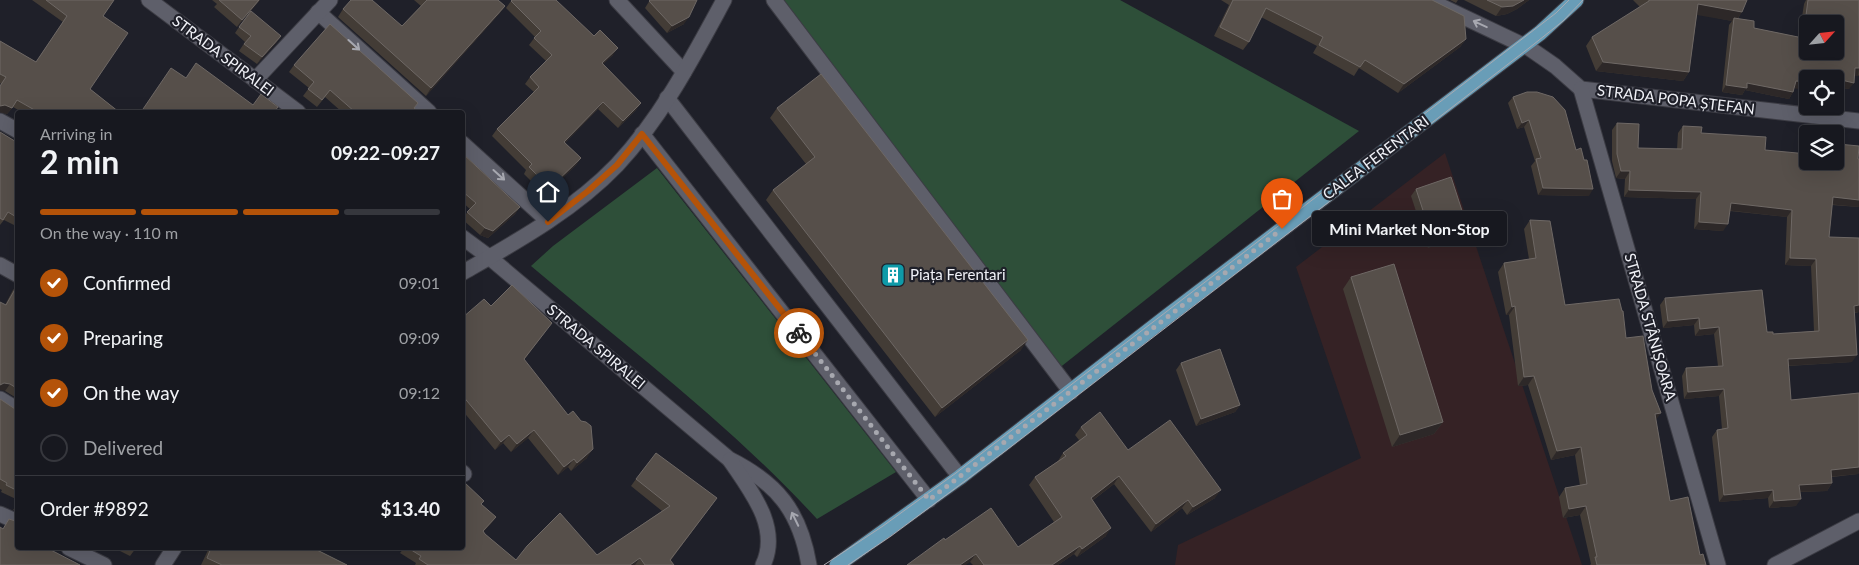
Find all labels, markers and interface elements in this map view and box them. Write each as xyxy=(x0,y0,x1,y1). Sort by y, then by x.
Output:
street label: STRADA SPIRALEI xyxy=(169,11,278,99)
north arrow xyxy=(1799,15,1844,60)
map controls xyxy=(1799,15,1844,170)
one-way arrow xyxy=(1472,19,1487,29)
one-way arrow xyxy=(348,39,361,51)
button: locate xyxy=(1799,70,1844,115)
street label: STRADA POPA ȘTEFAN xyxy=(1596,80,1756,118)
street label: CALEA FERENTARI xyxy=(1319,111,1432,203)
text: Arriving in xyxy=(40,124,113,143)
button: layers xyxy=(1799,125,1844,170)
text: 09:22–09:27 xyxy=(331,141,440,164)
text: 2 min xyxy=(40,142,119,181)
one-way arrow xyxy=(492,170,505,181)
pin xyxy=(527,171,569,222)
icon: home xyxy=(534,178,562,206)
pin xyxy=(1261,178,1303,229)
icon: bag xyxy=(1268,185,1296,213)
callout: Mini Market Non-Stop xyxy=(1312,212,1507,246)
text: Mini Market Non-Stop xyxy=(1329,219,1490,238)
text: On the way · 110 m xyxy=(40,223,178,242)
street label: STRADA STÂNIȘOARA xyxy=(1621,251,1681,403)
building icon: Piața Ferentari xyxy=(880,262,906,288)
place label: Piața Ferentari xyxy=(910,265,1006,283)
icon: check xyxy=(40,269,68,297)
text: Confirmed xyxy=(83,271,171,294)
text: 09:01 xyxy=(399,273,440,292)
street label: STRADA SPIRALEI xyxy=(544,300,649,393)
courier xyxy=(774,308,824,358)
icon: bike xyxy=(785,319,813,347)
icon: check xyxy=(40,324,68,352)
text: Preparing xyxy=(83,326,163,349)
text: 09:09 xyxy=(399,328,440,347)
icon: check xyxy=(40,379,68,407)
text: On the way xyxy=(83,381,179,404)
text: 09:12 xyxy=(399,383,440,402)
text: Delivered xyxy=(83,436,163,459)
text: Order #9892 xyxy=(40,497,149,520)
text: $13.40 xyxy=(380,497,440,520)
one-way arrow xyxy=(790,511,800,526)

